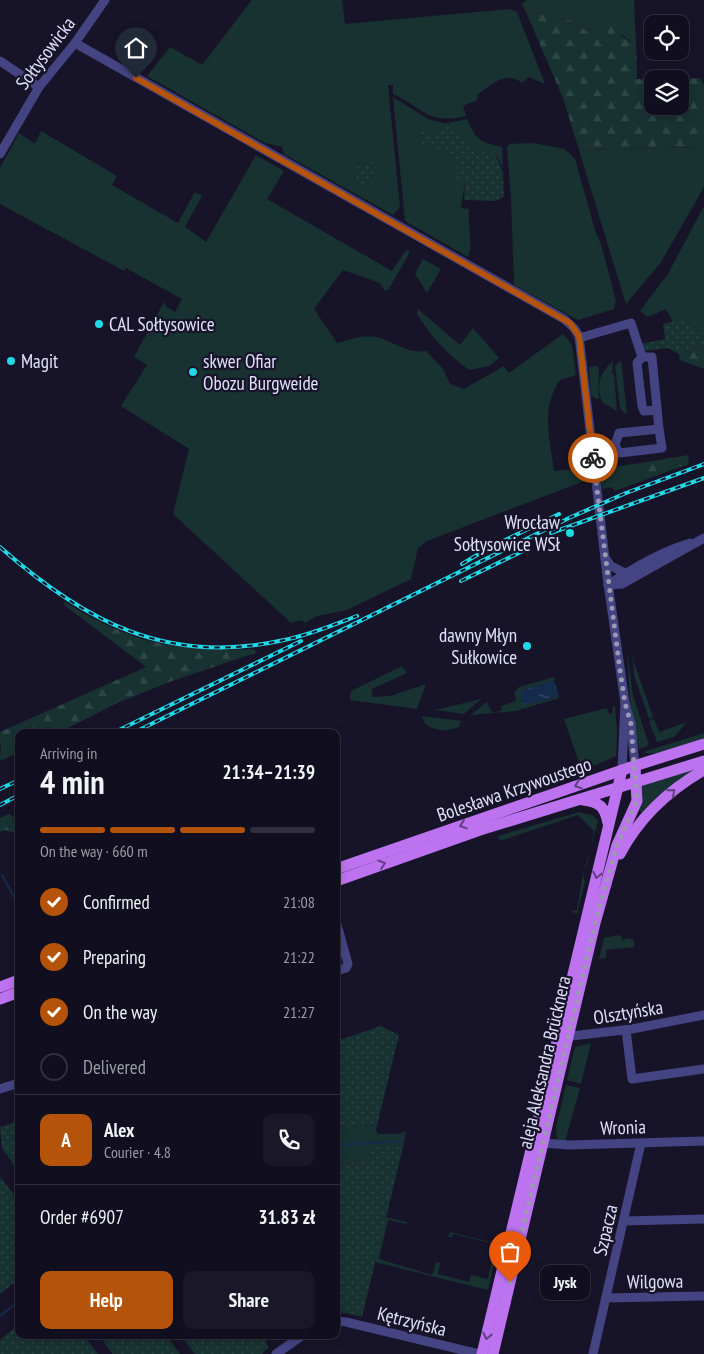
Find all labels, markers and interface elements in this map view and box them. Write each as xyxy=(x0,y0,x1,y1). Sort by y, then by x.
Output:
street label: Sołtysowicka xyxy=(10,12,80,94)
map controls xyxy=(644,15,689,115)
button: locate xyxy=(644,15,689,60)
pin xyxy=(115,27,157,78)
icon: home xyxy=(122,34,150,62)
button: layers xyxy=(644,70,689,115)
place label: CAL Sołtysowice xyxy=(109,312,215,336)
marker: CAL Sołtysowice xyxy=(93,318,105,330)
place label: Magit xyxy=(21,349,59,373)
place label: skwer Ofiar Obozu Burgweide xyxy=(203,349,319,395)
marker: Magit xyxy=(5,355,17,367)
marker: skwer Ofiar Obozu Burgweide xyxy=(187,366,199,378)
courier xyxy=(568,433,618,483)
icon: bike xyxy=(579,444,607,472)
place label: Wrocław Sołtysowice WSł xyxy=(454,510,561,556)
marker: Wrocław Sołtysowice WSł xyxy=(564,527,576,539)
place label: dawny Młyn Sułkowice xyxy=(439,623,517,669)
marker: dawny Młyn Sułkowice xyxy=(521,640,533,652)
text: Arriving in xyxy=(40,743,97,763)
street label: Bolesława Krzywoustego xyxy=(433,751,595,827)
text: 21:34–21:39 xyxy=(222,760,315,784)
text: 4 min xyxy=(40,761,105,803)
one-way arrow xyxy=(574,780,582,790)
one-way arrow xyxy=(666,789,675,798)
one-way arrow xyxy=(459,819,468,829)
text: On the way · 660 m xyxy=(40,841,148,861)
one-way arrow xyxy=(377,860,386,870)
one-way arrow xyxy=(592,870,603,879)
icon: check xyxy=(40,888,68,916)
text: Confirmed xyxy=(83,890,150,914)
text: 21:08 xyxy=(283,892,315,912)
icon: check xyxy=(40,943,68,971)
text: Preparing xyxy=(83,945,146,969)
text: 21:22 xyxy=(283,947,315,967)
street label: aleja Aleksandra Brücknera xyxy=(512,973,576,1151)
street label: Olsztyńska xyxy=(591,995,665,1029)
icon: check xyxy=(40,998,68,1026)
text: On the way xyxy=(83,1000,157,1024)
text: 21:27 xyxy=(283,1002,315,1022)
text: Delivered xyxy=(83,1055,146,1079)
button: phone xyxy=(263,1114,315,1166)
street label: Wronia xyxy=(600,1114,646,1140)
text: Alex xyxy=(104,1118,134,1142)
text: A xyxy=(61,1128,71,1152)
text: Courier · 4.8 xyxy=(104,1142,171,1162)
street label: Szpacza xyxy=(587,1202,623,1258)
text: Order #6907 xyxy=(40,1205,124,1229)
text: 31.83 zł xyxy=(258,1205,315,1229)
pin xyxy=(489,1231,531,1282)
icon: bag xyxy=(496,1238,524,1266)
callout: Jysk xyxy=(540,1264,590,1300)
street label: Wilgowa xyxy=(627,1269,683,1293)
button: Help xyxy=(40,1271,173,1329)
button: Share xyxy=(183,1271,315,1329)
text: Jysk xyxy=(553,1272,577,1292)
street label: Kętrzyńska xyxy=(375,1301,449,1341)
one-way arrow xyxy=(482,1331,493,1340)

